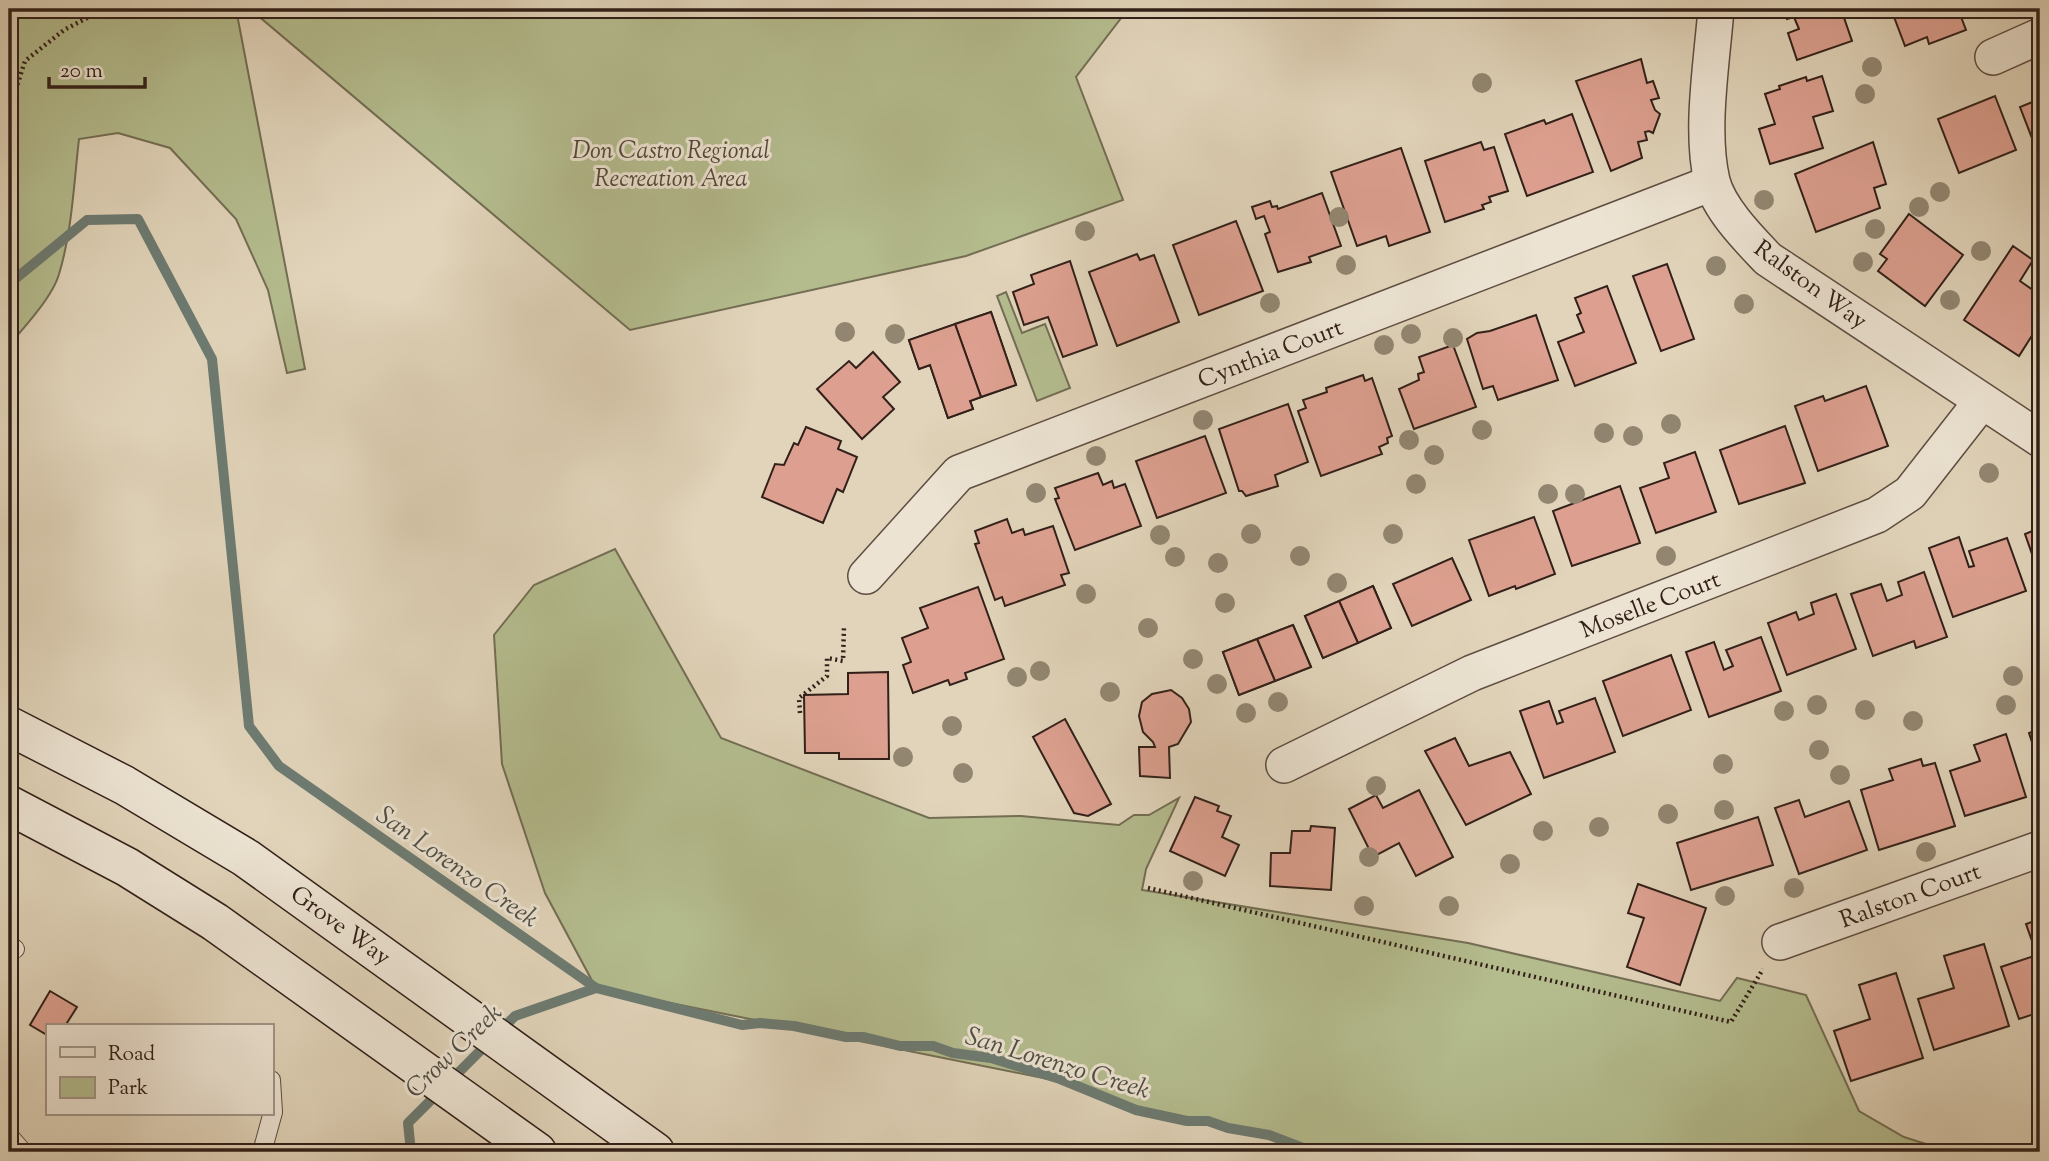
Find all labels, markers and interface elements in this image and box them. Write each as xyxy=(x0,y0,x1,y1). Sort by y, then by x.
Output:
scale bar xyxy=(49,46,145,90)
text: 20 m xyxy=(60,57,103,87)
park label: Don Castro Regional Recreation Area xyxy=(572,135,770,197)
street label: Ralston Way xyxy=(1746,233,1874,338)
street label: Cynthia Court xyxy=(1193,312,1348,398)
street label: Moselle Court xyxy=(1576,564,1726,648)
water label: San Lorenzo Creek xyxy=(368,798,546,938)
street label: Ralston Court xyxy=(1835,856,1986,938)
street label: Grove Way xyxy=(282,878,397,975)
water label: Crow Creek xyxy=(398,996,512,1108)
water label: San Lorenzo Creek xyxy=(961,1019,1154,1110)
legend xyxy=(46,1024,273,1116)
text: Road xyxy=(108,1040,155,1070)
text: Park xyxy=(108,1074,149,1104)

